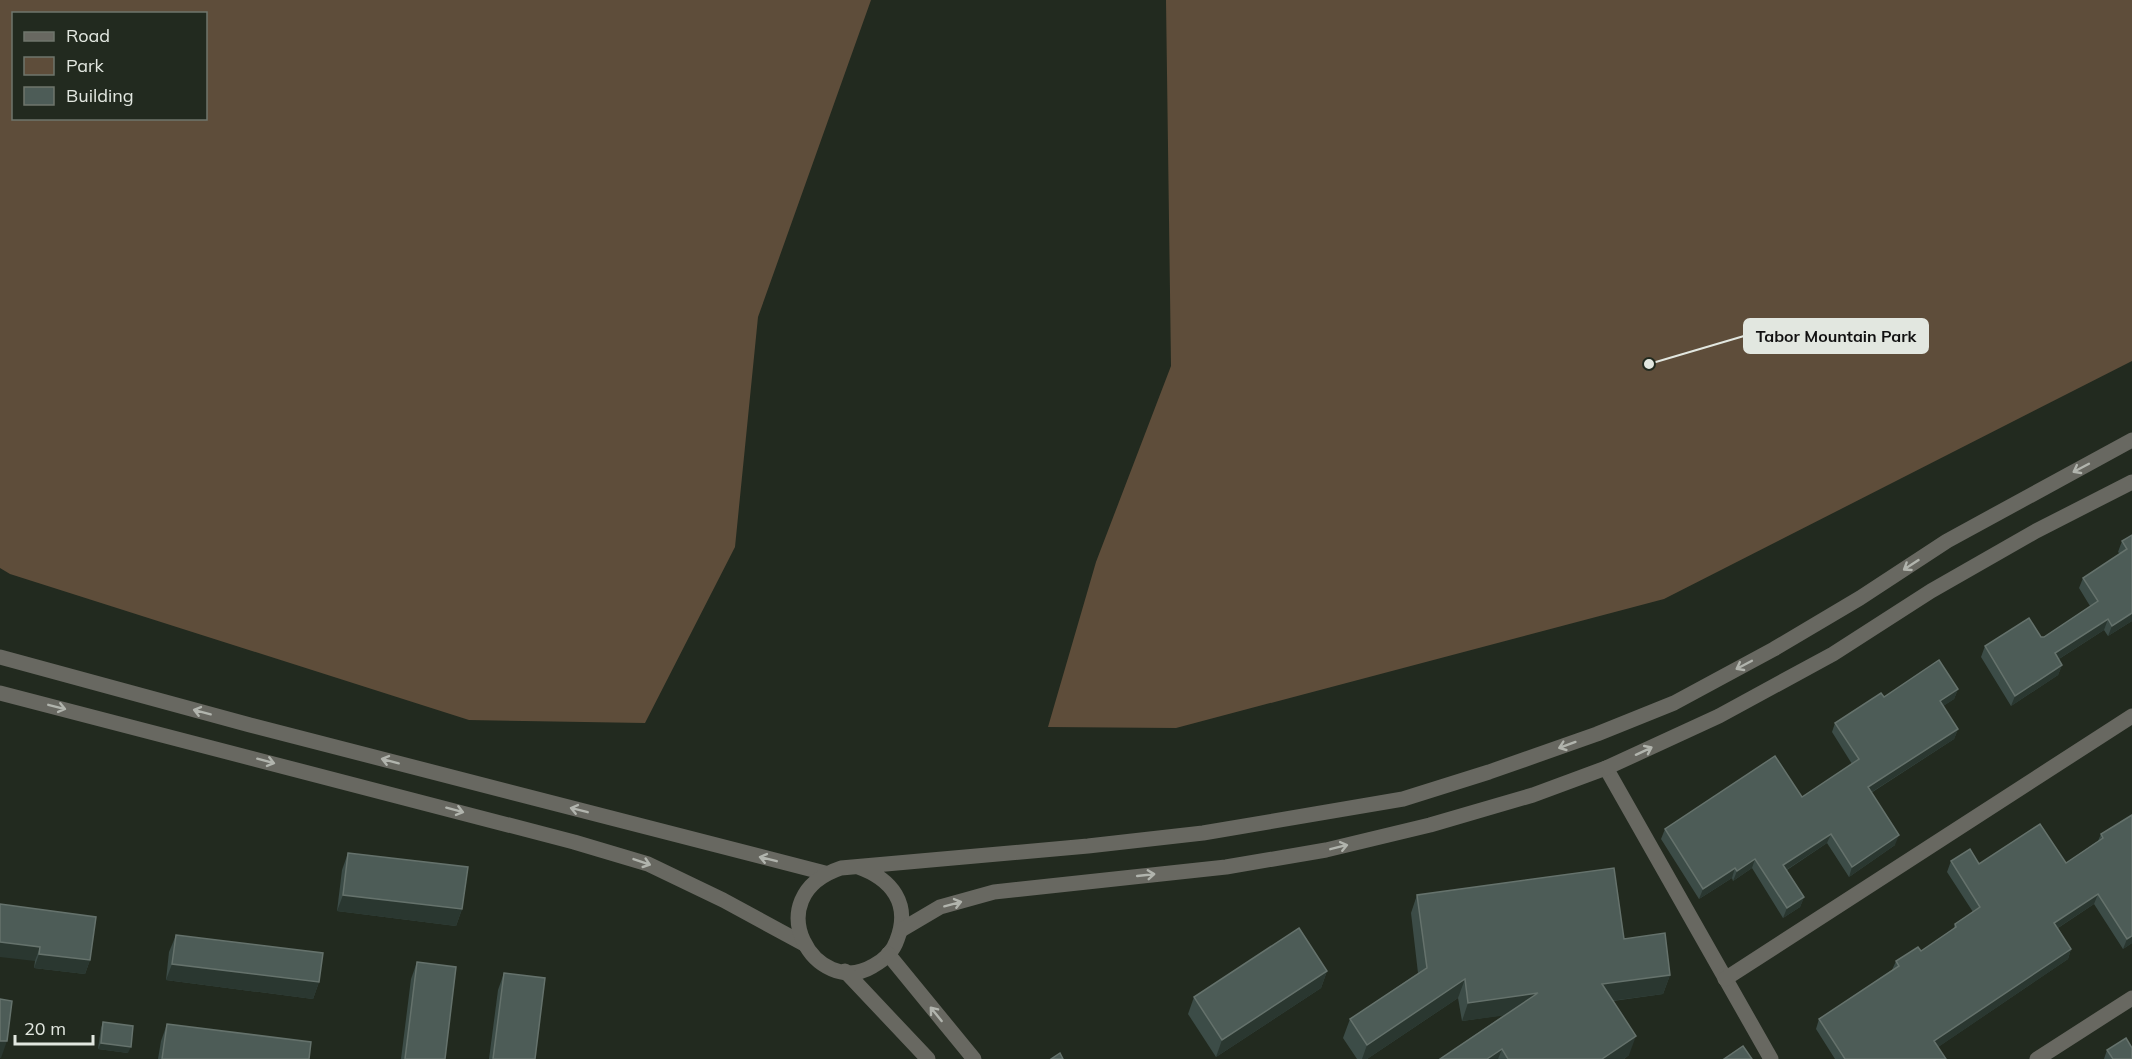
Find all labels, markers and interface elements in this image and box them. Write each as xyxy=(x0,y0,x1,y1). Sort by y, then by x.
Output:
legend xyxy=(12,12,207,120)
text: Road xyxy=(66,24,110,47)
text: Park xyxy=(66,54,105,77)
text: Building xyxy=(66,84,134,107)
callout: Tabor Mountain Park xyxy=(1744,319,1928,353)
text: Tabor Mountain Park xyxy=(1756,326,1918,346)
one-way arrow xyxy=(2072,463,2090,474)
one-way arrow xyxy=(1903,558,1920,571)
one-way arrow xyxy=(1736,660,1754,671)
one-way arrow xyxy=(47,701,66,713)
one-way arrow xyxy=(193,705,212,717)
one-way arrow xyxy=(1558,740,1577,751)
one-way arrow xyxy=(1635,744,1653,756)
one-way arrow xyxy=(381,755,400,767)
one-way arrow xyxy=(256,756,275,768)
one-way arrow xyxy=(570,804,589,816)
one-way arrow xyxy=(445,805,464,817)
one-way arrow xyxy=(1329,841,1348,853)
one-way arrow xyxy=(759,853,778,865)
one-way arrow xyxy=(633,858,651,869)
one-way arrow xyxy=(1135,869,1155,880)
one-way arrow xyxy=(943,897,962,909)
one-way arrow xyxy=(930,1006,943,1022)
scale bar xyxy=(15,1008,93,1046)
text: 20 m xyxy=(24,1017,66,1040)

